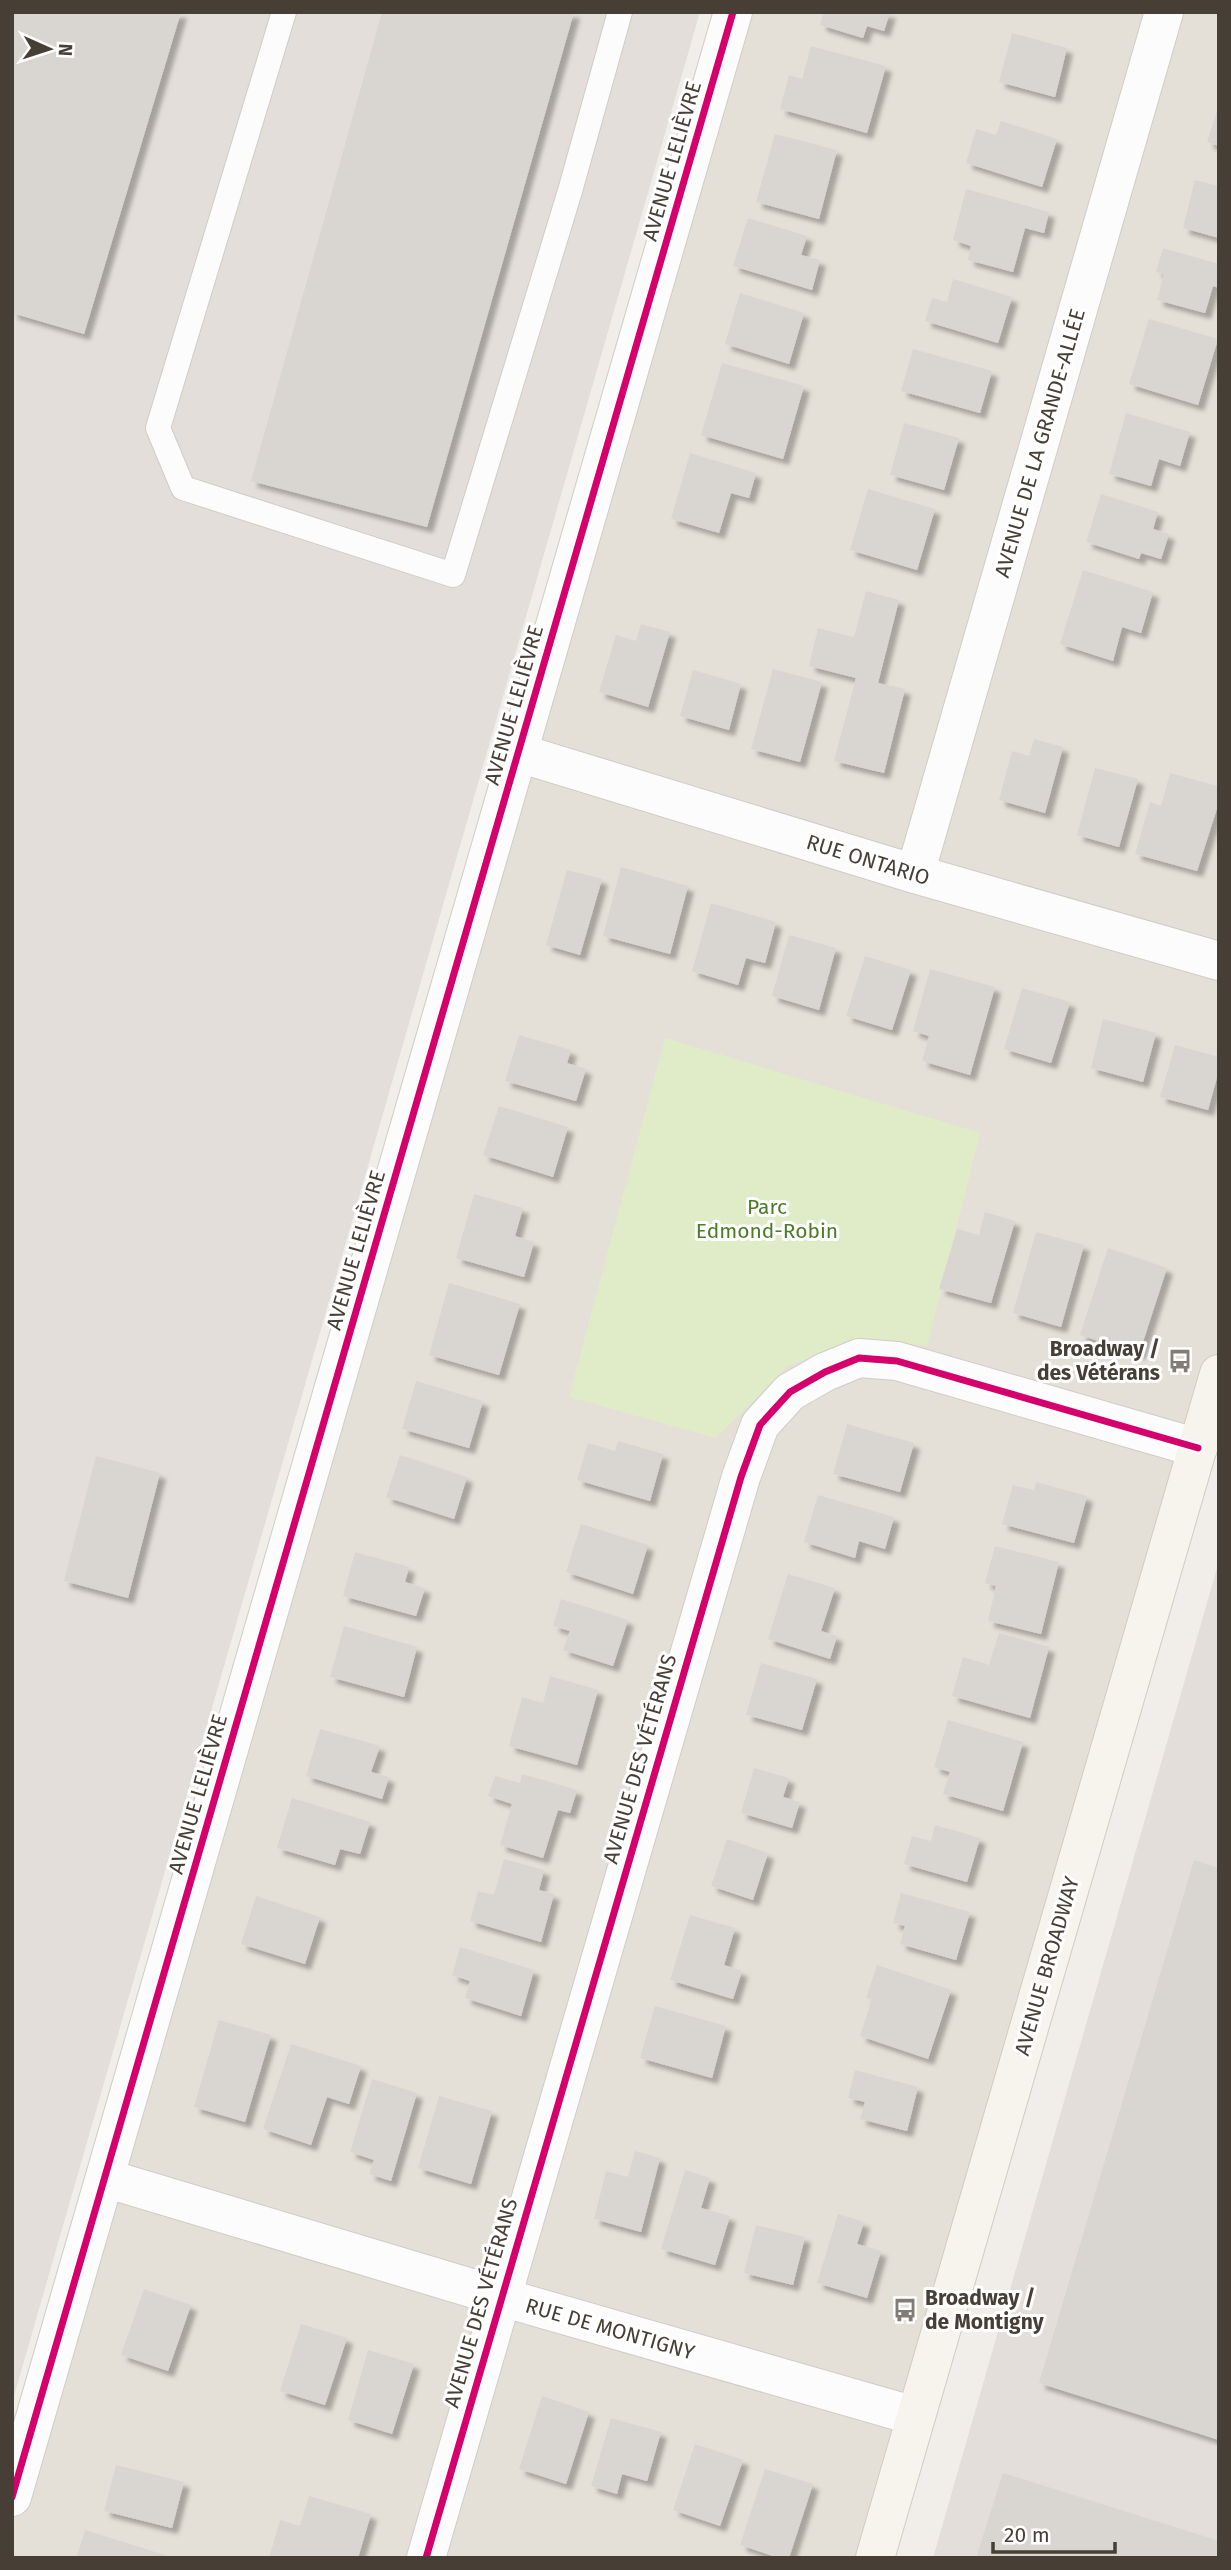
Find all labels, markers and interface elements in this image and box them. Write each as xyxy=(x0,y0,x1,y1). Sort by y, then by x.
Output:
north arrow xyxy=(14,14,84,84)
text: N xyxy=(54,43,77,57)
street label: AVENUE LELIÈVRE xyxy=(637,78,707,244)
street label: AVENUE DE LA GRANDE-ALLÉE xyxy=(989,306,1091,580)
street label: AVENUE LELIÈVRE xyxy=(479,622,549,788)
street label: RUE ONTARIO xyxy=(803,829,933,891)
street label: AVENUE LELIÈVRE xyxy=(321,1167,391,1333)
park label: Parc Edmond-Robin xyxy=(696,1194,838,1244)
place label: Broadway / des Vétérans xyxy=(1037,1336,1160,1386)
bus stop icon: Broadway / des Vétérans xyxy=(1166,1347,1194,1375)
street label: AVENUE DES VÉTÉRANS xyxy=(598,1651,682,1867)
street label: AVENUE LELIÈVRE xyxy=(163,1711,233,1877)
street label: AVENUE BROADWAY xyxy=(1009,1873,1085,2058)
street label: AVENUE DES VÉTÉRANS xyxy=(439,2195,523,2411)
place label: Broadway / de Montigny xyxy=(925,2285,1044,2335)
street label: RUE DE MONTIGNY xyxy=(522,2292,698,2366)
bus stop icon: Broadway / de Montigny xyxy=(891,2296,919,2324)
scale bar xyxy=(993,2510,1116,2554)
text: 20 m xyxy=(1004,2522,1050,2548)

